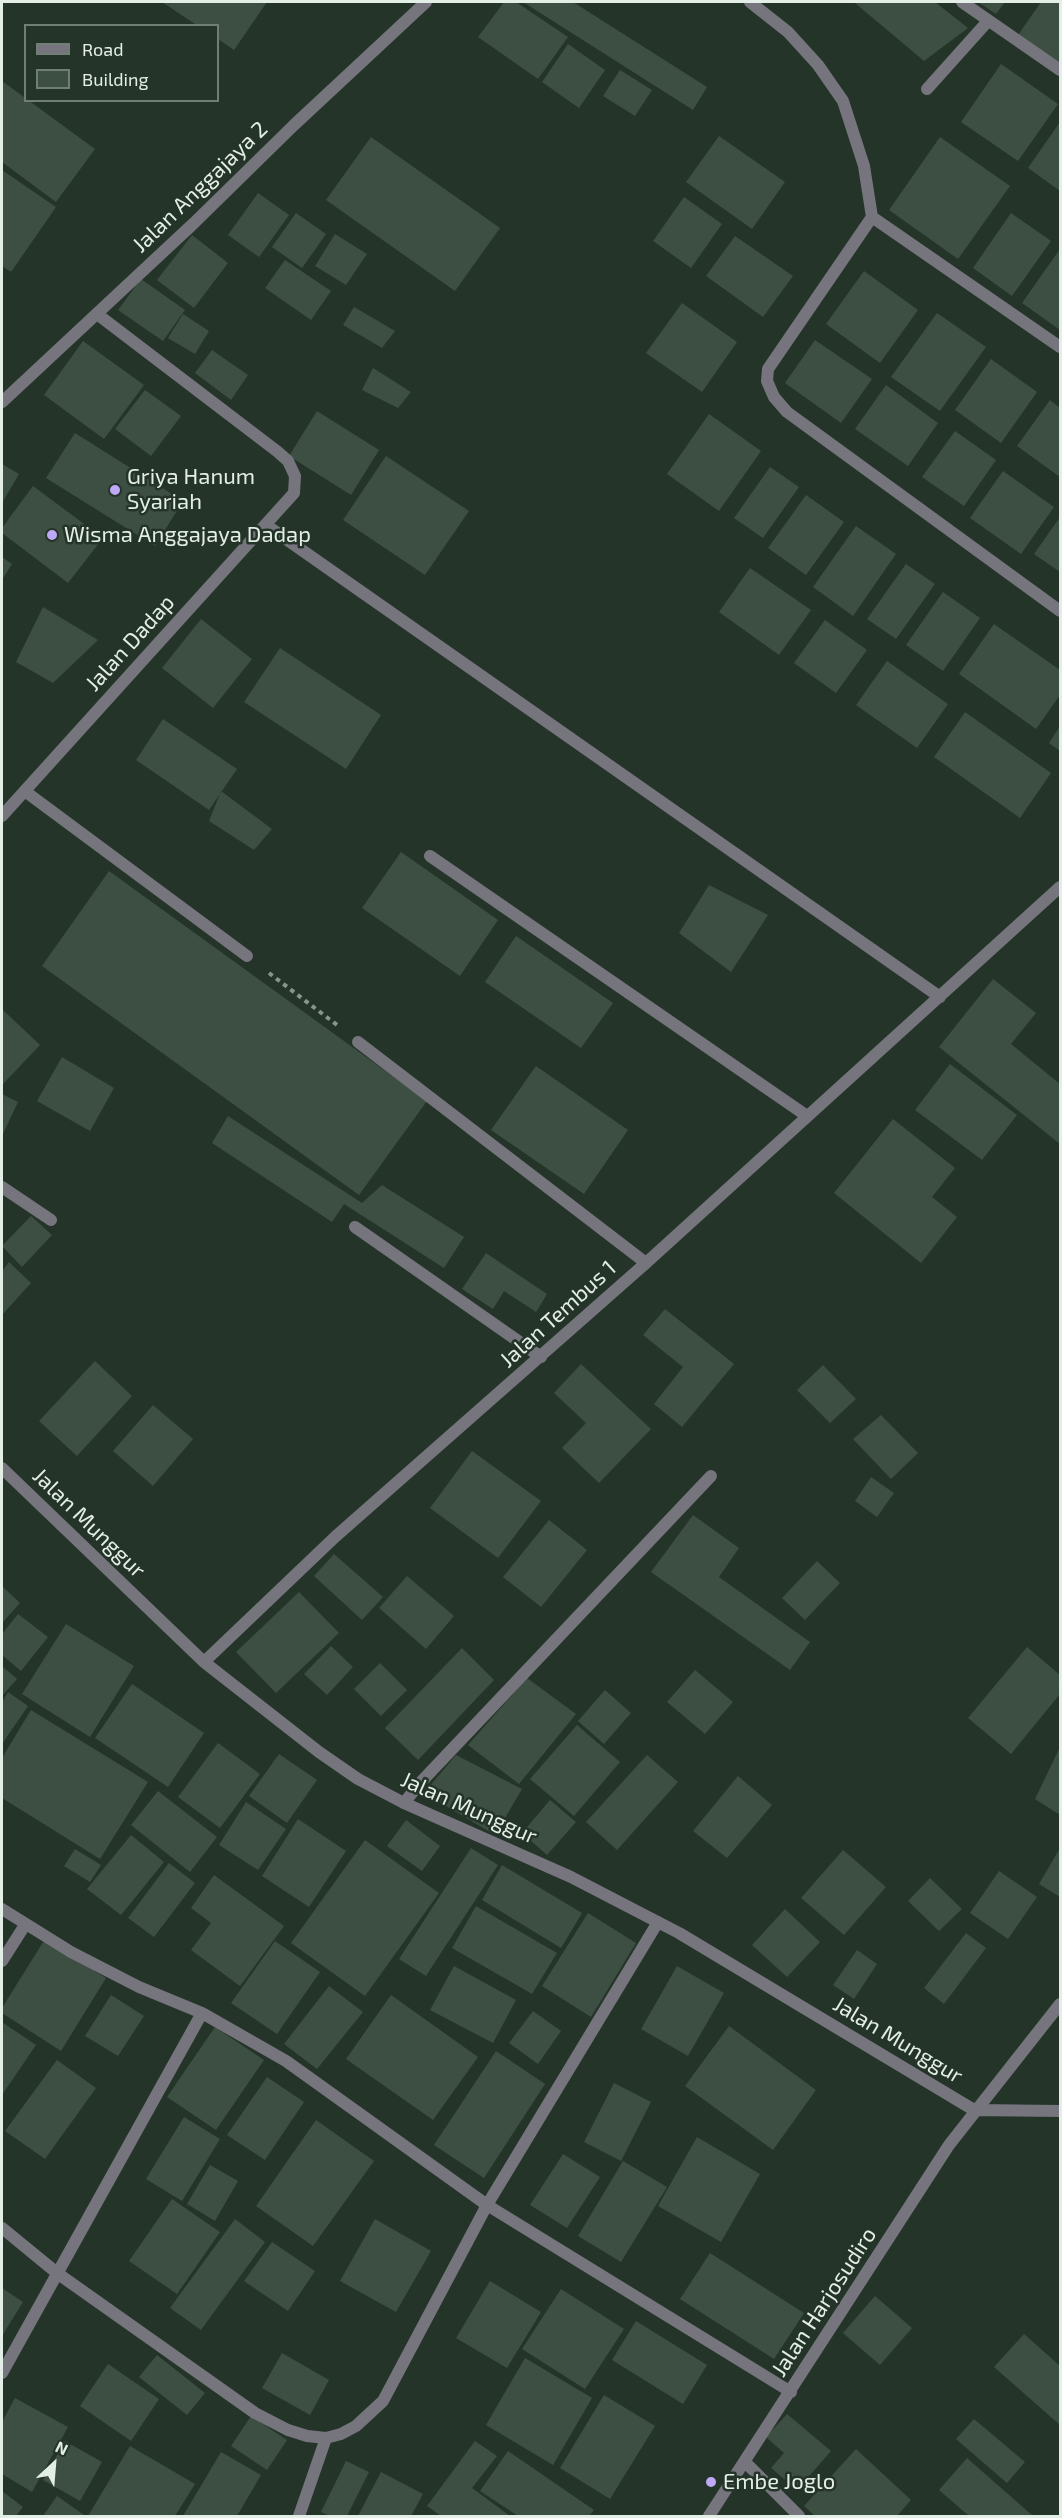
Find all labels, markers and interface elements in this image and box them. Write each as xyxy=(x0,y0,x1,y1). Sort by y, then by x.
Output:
legend xyxy=(24,24,219,102)
text: Road xyxy=(82,38,123,60)
text: Building xyxy=(82,68,149,90)
street label: Jalan Anggajaya 2 xyxy=(127,116,273,258)
place label: Griya Hanum Syariah xyxy=(127,464,255,516)
marker: Griya Hanum Syariah xyxy=(108,483,122,497)
place label: Wisma Anggajaya Dadap xyxy=(64,522,311,548)
marker: Wisma Anggajaya Dadap xyxy=(45,528,59,542)
street label: Jalan Dadap xyxy=(80,590,180,696)
street label: Jalan Tembus 1 xyxy=(494,1255,622,1373)
street label: Jalan Munggur xyxy=(27,1463,151,1583)
street label: Jalan Munggur xyxy=(397,1766,541,1850)
street label: Jalan Munggur xyxy=(828,1991,968,2089)
street label: Jalan Harjosudiro xyxy=(766,2223,882,2381)
north arrow xyxy=(24,2434,84,2494)
text: N xyxy=(53,2436,71,2458)
place label: Embe Joglo xyxy=(723,2469,835,2495)
marker: Embe Joglo xyxy=(704,2475,718,2489)

